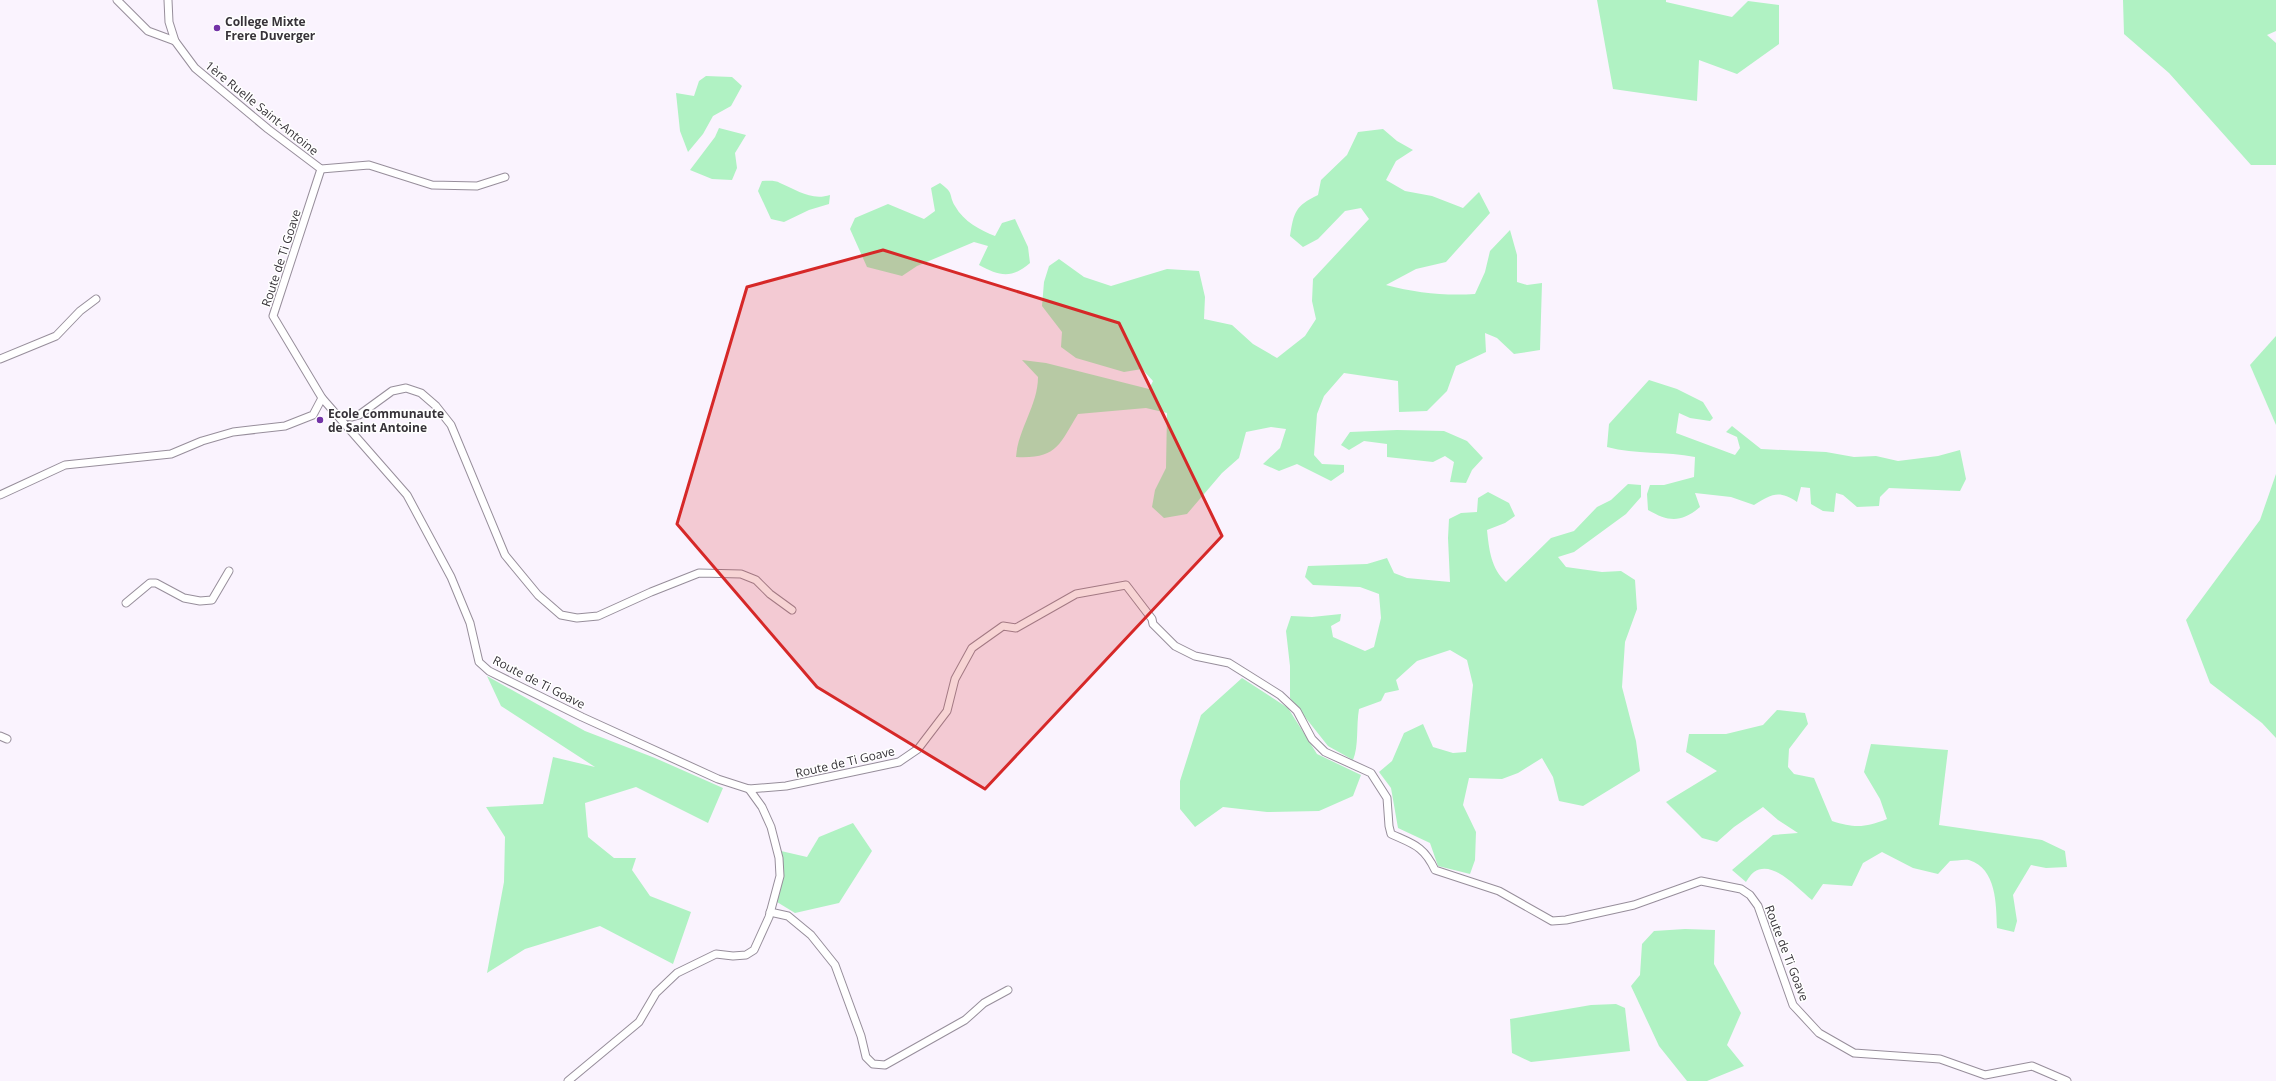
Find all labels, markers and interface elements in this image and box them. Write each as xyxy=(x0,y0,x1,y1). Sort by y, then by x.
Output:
place label: College Mixte Frere Duverger xyxy=(225,13,316,44)
marker: College Mixte Frere Duverger xyxy=(212,23,222,33)
street label: 1ère Ruelle Saint-Antoine xyxy=(202,57,322,159)
street label: Route de Ti Goave xyxy=(257,207,305,309)
place label: Ecole Communaute de Saint Antoine xyxy=(328,405,444,436)
marker: Ecole Communaute de Saint Antoine xyxy=(315,415,325,425)
street label: Route de Ti Goave xyxy=(490,651,588,713)
street label: Route de Ti Goave xyxy=(794,742,897,782)
street label: Route de Ti Goave xyxy=(1761,903,1813,1004)

